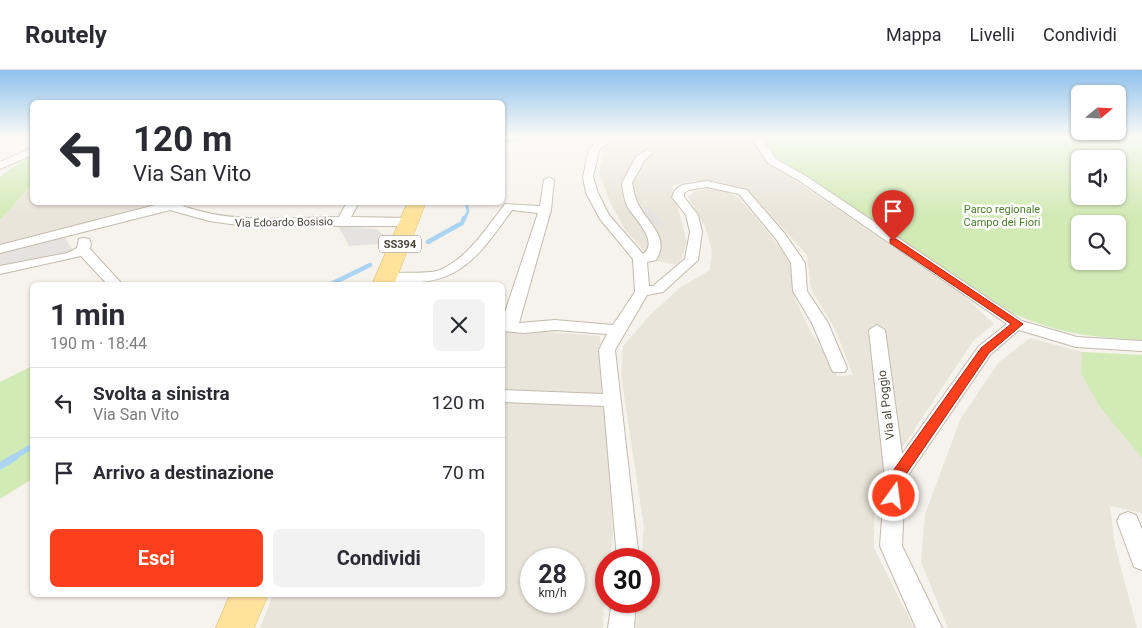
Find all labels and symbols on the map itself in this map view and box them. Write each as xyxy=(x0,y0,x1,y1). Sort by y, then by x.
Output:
north arrow xyxy=(1071,85,1126,140)
pin xyxy=(872,190,914,241)
park label: Parco regionale Campo dei Fiori xyxy=(964,203,1040,229)
street label: Via Edoardo Bosisio xyxy=(235,215,333,230)
road number: SS394 xyxy=(379,235,421,252)
street label: Via al Poggio xyxy=(875,369,897,441)
position arrow xyxy=(867,469,919,521)
speed limit sign: 30 xyxy=(595,548,660,613)

